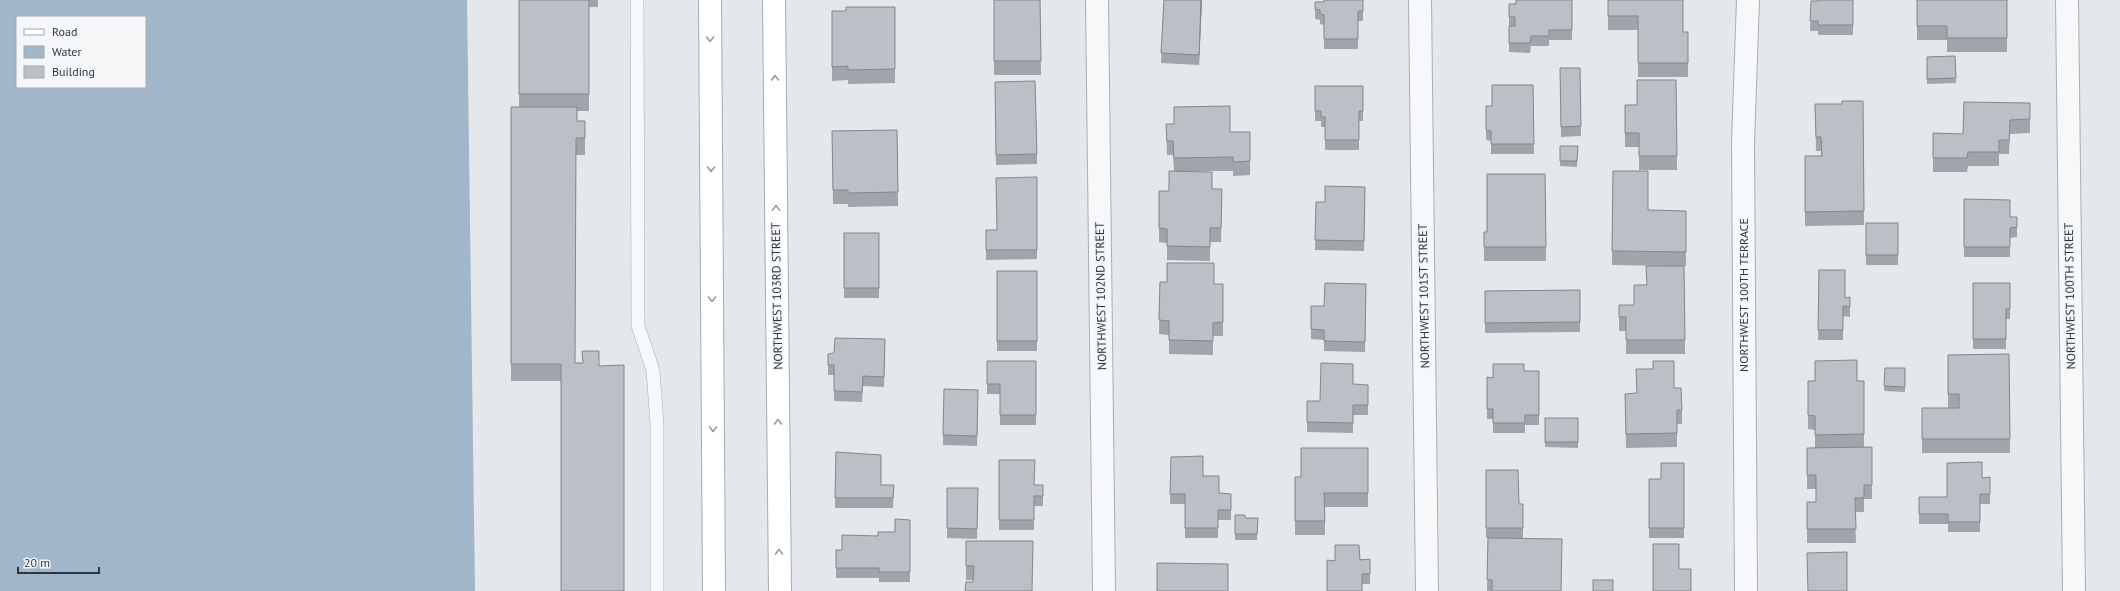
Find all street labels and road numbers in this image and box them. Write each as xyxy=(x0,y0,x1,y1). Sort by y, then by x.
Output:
street label: NORTHWEST 100TH TERRACE xyxy=(1736,218,1751,372)
street label: NORTHWEST 103RD STREET xyxy=(768,222,785,370)
street label: NORTHWEST 102ND STREET xyxy=(1092,222,1109,370)
street label: NORTHWEST 100TH STREET xyxy=(2061,222,2078,370)
street label: NORTHWEST 101ST STREET xyxy=(1415,223,1432,368)

